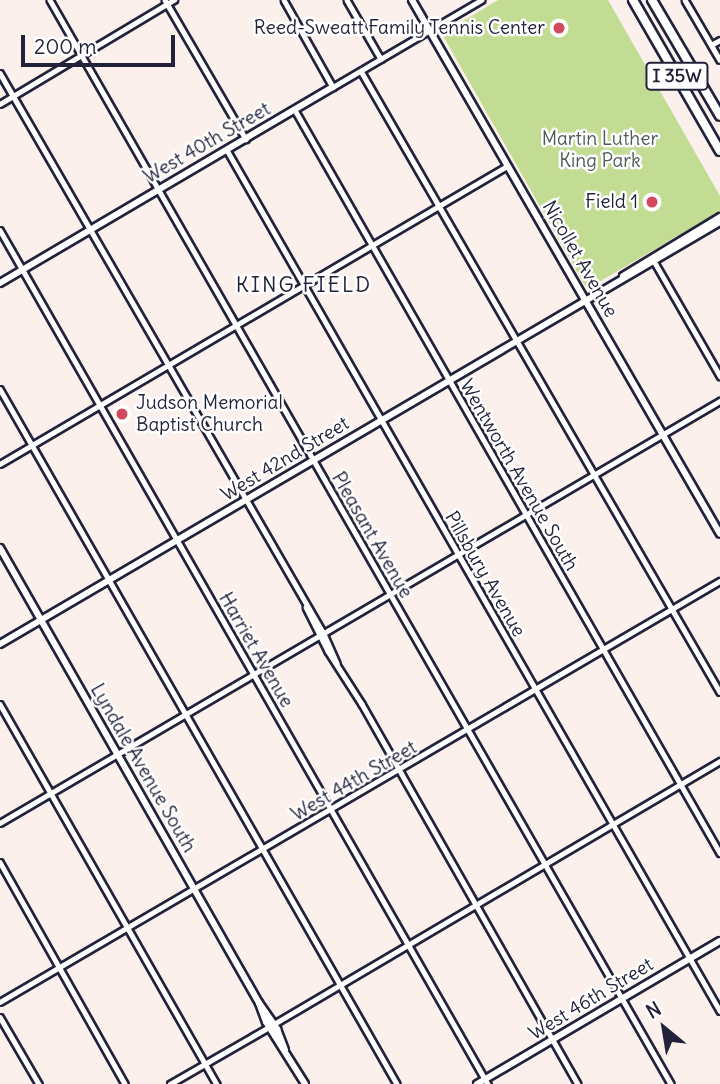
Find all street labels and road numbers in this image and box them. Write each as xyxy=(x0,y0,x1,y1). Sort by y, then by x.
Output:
road number: I 35W xyxy=(644,62,710,90)
street label: West 40th Street xyxy=(140,98,274,188)
street label: Nicollet Avenue xyxy=(537,197,623,321)
street label: Wentworth Avenue South xyxy=(455,375,583,575)
street label: West 42nd Street xyxy=(217,412,353,506)
street label: Pleasant Avenue xyxy=(327,468,417,602)
street label: Pillsbury Avenue xyxy=(440,507,530,641)
street label: Harriet Avenue xyxy=(214,588,298,712)
street label: Lyndale Avenue South xyxy=(85,680,201,856)
street label: West 44th Street xyxy=(287,736,421,826)
street label: West 46th Street xyxy=(525,953,657,1045)

